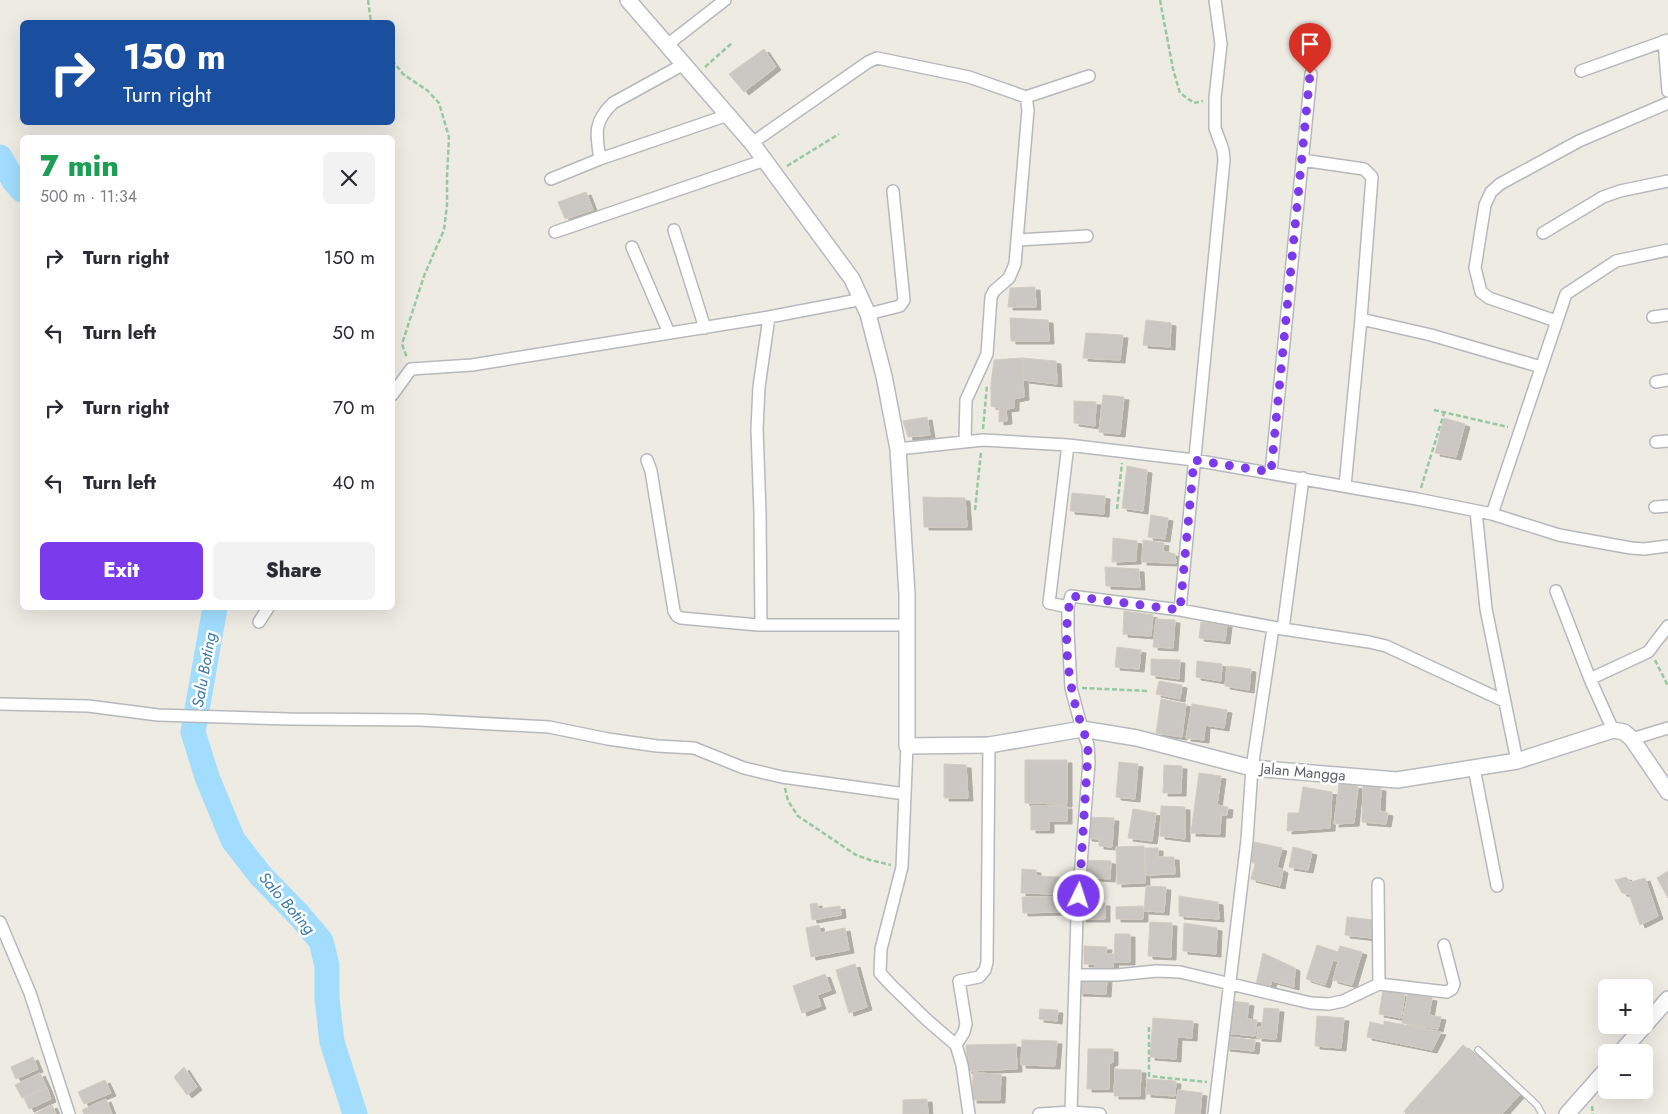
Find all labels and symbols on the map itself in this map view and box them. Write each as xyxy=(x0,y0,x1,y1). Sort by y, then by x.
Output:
pin xyxy=(1289,23,1331,74)
water label: Salu Boting xyxy=(186,631,222,709)
street label: Jalan Mangga xyxy=(1258,757,1347,787)
water label: Salo Boting xyxy=(253,867,321,939)
position arrow xyxy=(1052,869,1104,921)

